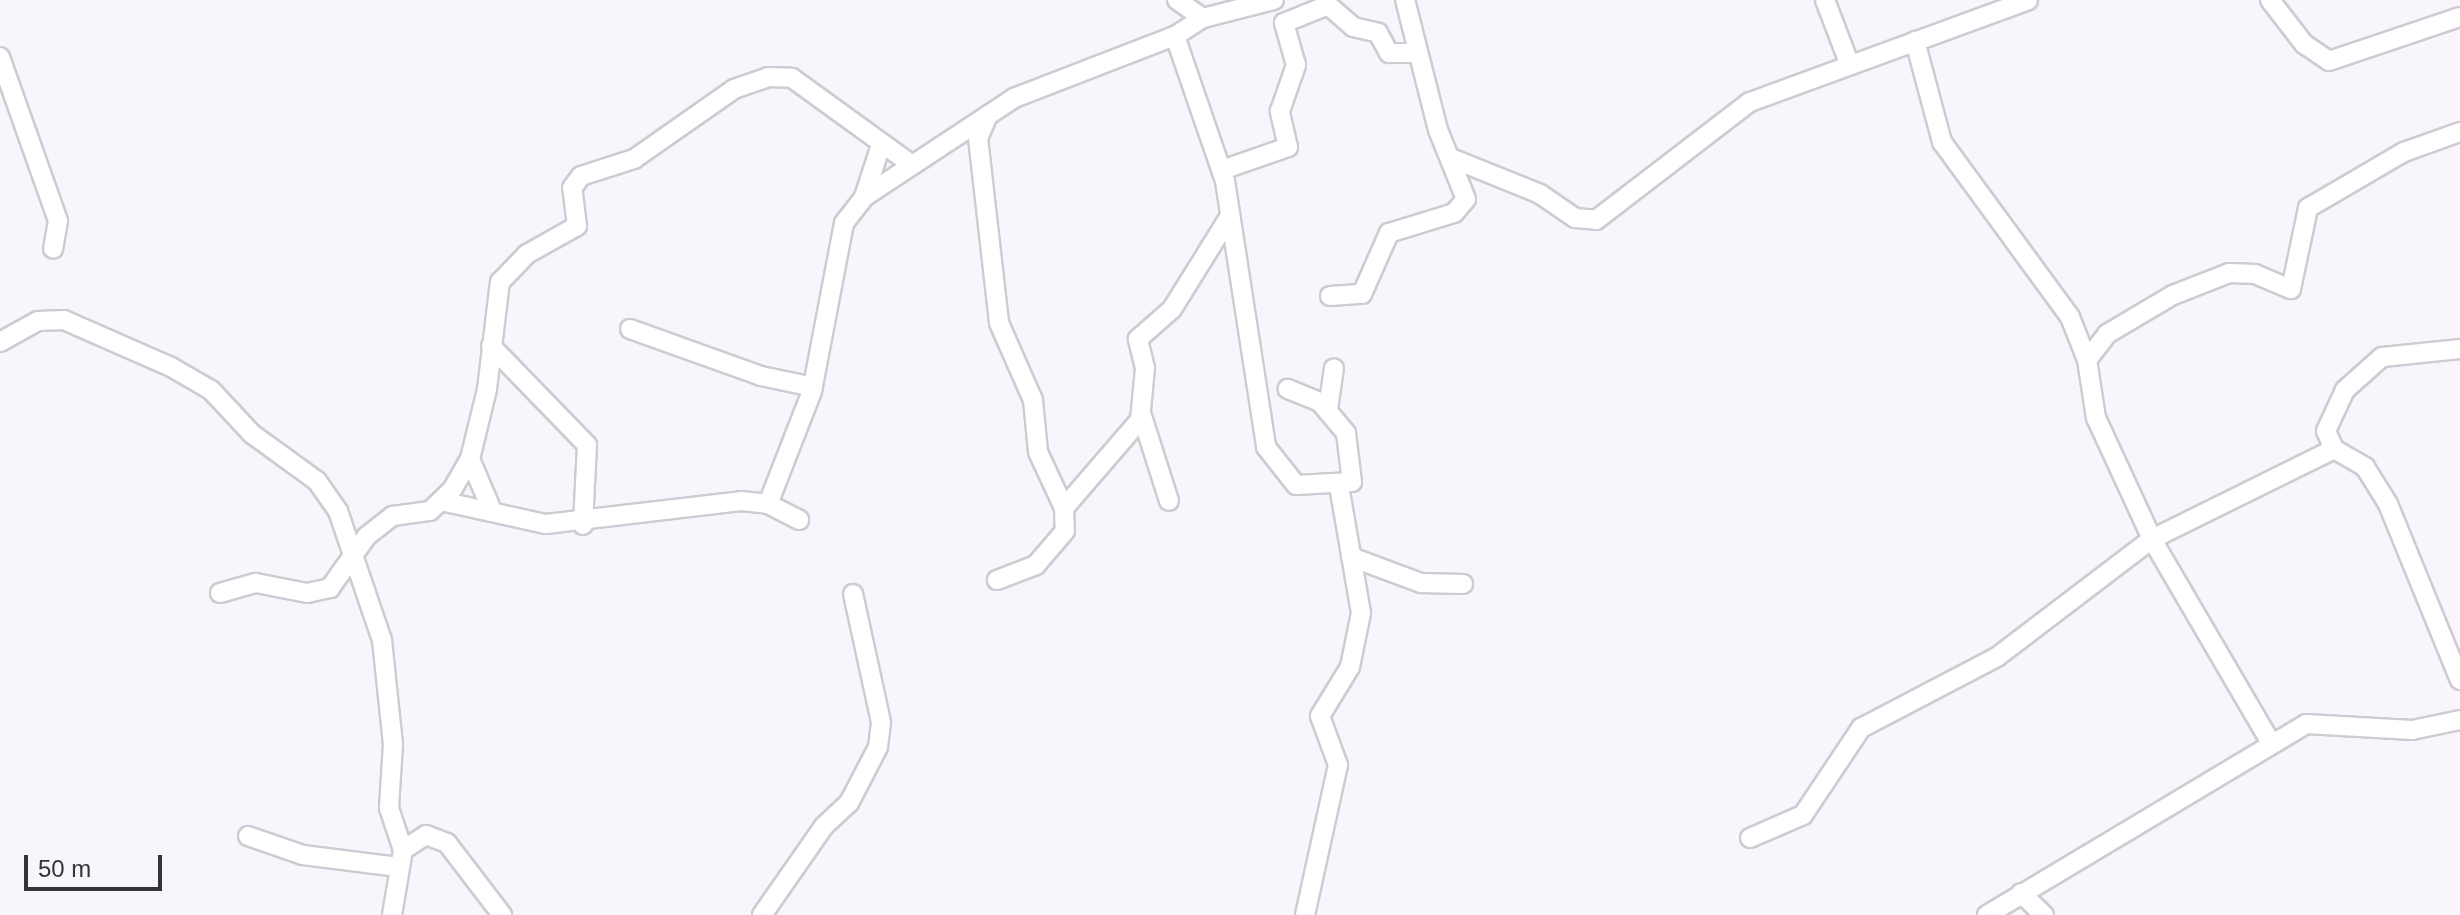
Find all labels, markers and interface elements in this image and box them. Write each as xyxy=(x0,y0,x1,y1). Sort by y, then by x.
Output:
scale bar xyxy=(28,839,166,889)
text: 50 m xyxy=(38,855,91,882)

